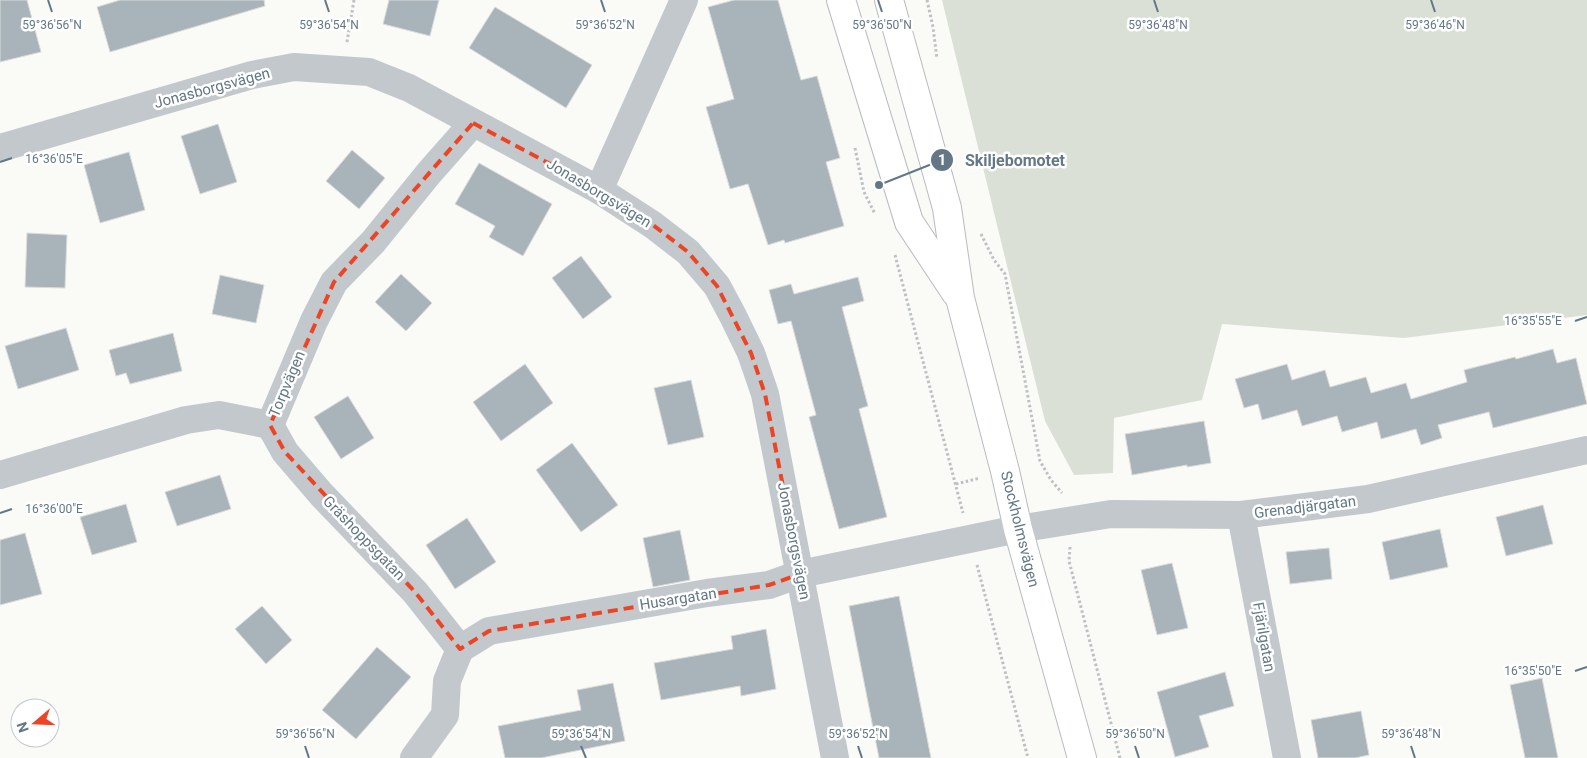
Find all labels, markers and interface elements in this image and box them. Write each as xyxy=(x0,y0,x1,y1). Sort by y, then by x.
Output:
text: 59°36'56"N xyxy=(22,18,82,32)
text: 59°36'54"N xyxy=(299,18,359,32)
text: 59°36'52"N xyxy=(575,18,635,32)
text: 59°36'50"N xyxy=(852,18,912,32)
text: 59°36'48"N xyxy=(1128,18,1188,32)
text: 59°36'46"N xyxy=(1405,18,1465,32)
street label: Jonasborgsvägen xyxy=(152,64,272,112)
callout: Skiljebomotet xyxy=(930,144,1075,175)
text: 1 xyxy=(938,151,946,169)
text: Skiljebomotet xyxy=(965,151,1066,170)
text: 16°36'05"E xyxy=(25,152,83,166)
street label: Jonasborgsvägen xyxy=(543,155,655,231)
text: 16°35'55"E xyxy=(1504,314,1562,328)
street label: Torpvägen xyxy=(265,348,309,420)
street label: Stockholmsvägen xyxy=(997,469,1043,589)
street label: Jonasborgsvägen xyxy=(774,481,814,601)
street label: Gräshoppsgatan xyxy=(319,492,409,584)
street label: Grenadjärgatan xyxy=(1253,492,1357,522)
text: 16°36'00"E xyxy=(25,502,83,516)
street label: Husargatan xyxy=(638,584,718,614)
street label: Fjärilgatan xyxy=(1249,601,1279,673)
text: 16°35'50"E xyxy=(1504,664,1562,678)
north arrow xyxy=(10,698,60,748)
text: N xyxy=(14,720,32,735)
text: 59°36'56"N xyxy=(275,727,335,741)
text: 59°36'54"N xyxy=(551,727,611,741)
text: 59°36'52"N xyxy=(828,727,888,741)
text: 59°36'50"N xyxy=(1105,727,1165,741)
text: 59°36'48"N xyxy=(1381,727,1441,741)

